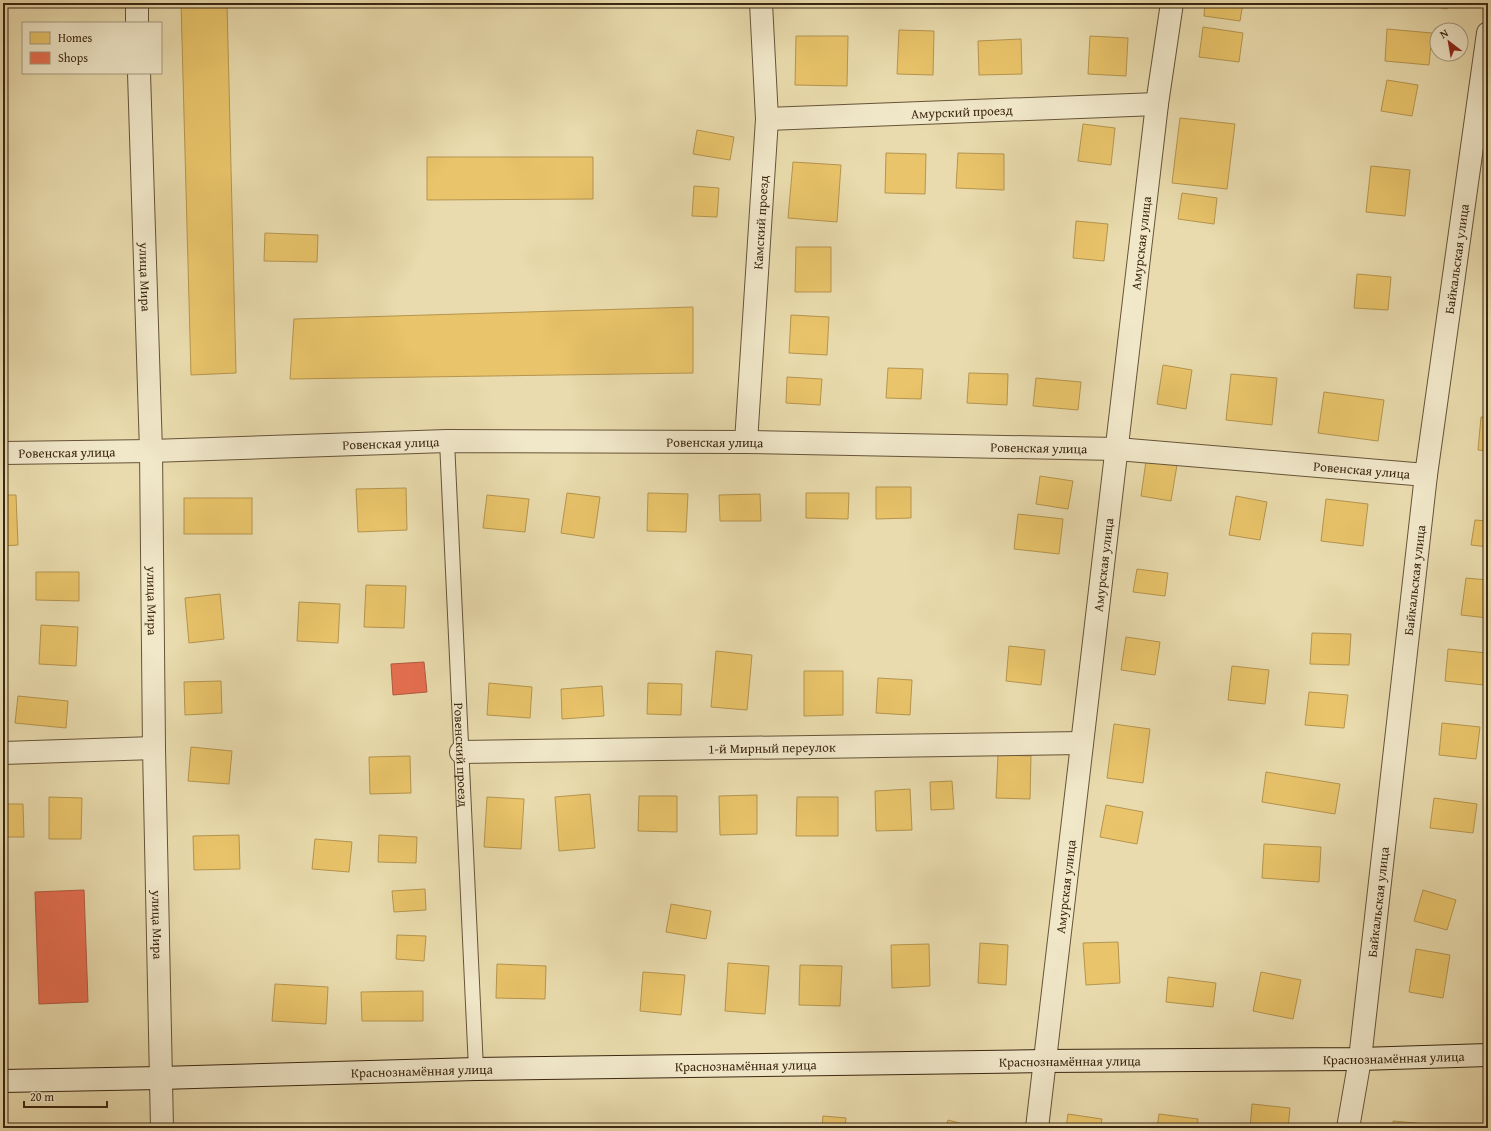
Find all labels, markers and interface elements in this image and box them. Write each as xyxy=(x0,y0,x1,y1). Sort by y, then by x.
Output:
legend xyxy=(22,22,162,74)
north arrow xyxy=(1429,22,1469,62)
text: N xyxy=(1437,24,1452,42)
text: Homes xyxy=(58,29,93,46)
text: Shops xyxy=(58,49,88,66)
street label: Амурский проезд xyxy=(911,100,1013,123)
street label: Камский проезд xyxy=(748,175,773,270)
street label: Амурская улица xyxy=(1126,194,1156,291)
street label: Байкальская улица xyxy=(1439,202,1474,315)
street label: улица Мира xyxy=(135,241,156,313)
street label: Ровенская улица xyxy=(342,432,440,454)
street label: Ровенская улица xyxy=(666,432,764,452)
street label: Ровенская улица xyxy=(990,437,1088,458)
street label: Ровенская улица xyxy=(18,442,116,462)
street label: Ровенская улица xyxy=(1313,456,1412,483)
street label: Амурская улица xyxy=(1088,516,1118,613)
street label: Байкальская улица xyxy=(1398,523,1430,636)
street label: улица Мира xyxy=(143,565,162,636)
street label: Ровенский проезд xyxy=(450,702,473,807)
street label: 1-й Мирный переулок xyxy=(708,737,836,758)
street label: Амурская улица xyxy=(1050,838,1080,935)
street label: Байкальская улица xyxy=(1362,845,1394,958)
street label: улица Мира xyxy=(147,889,168,960)
street label: Краснознамённая улица xyxy=(1323,1046,1466,1069)
street label: Краснознамённая улица xyxy=(999,1051,1142,1071)
street label: Краснознамённая улица xyxy=(675,1055,818,1076)
street label: Краснознамённая улица xyxy=(351,1059,494,1082)
scale bar xyxy=(24,1083,107,1109)
text: 20 m xyxy=(30,1088,54,1105)

